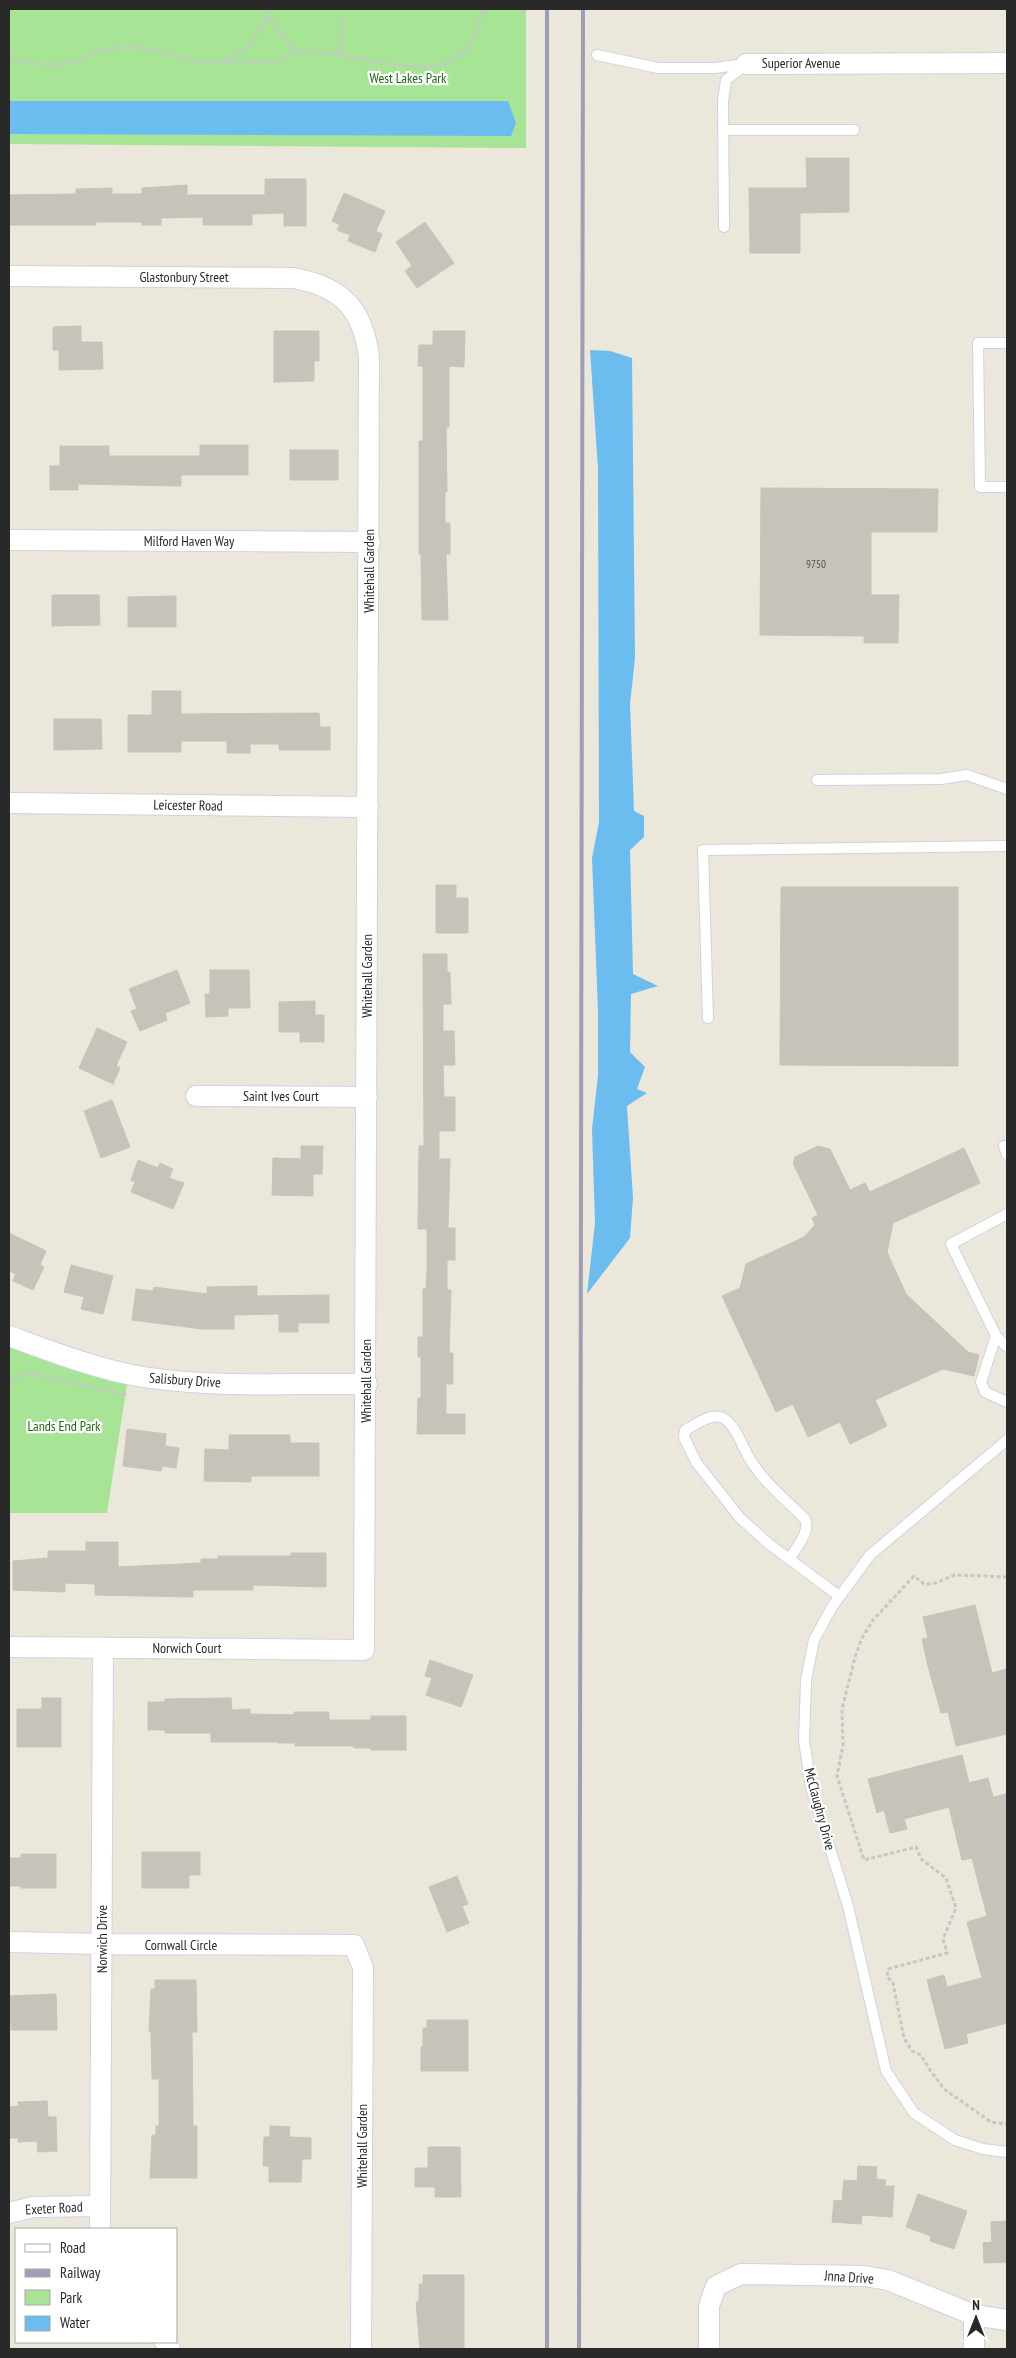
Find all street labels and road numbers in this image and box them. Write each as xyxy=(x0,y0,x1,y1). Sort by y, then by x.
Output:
street label: Superior Avenue xyxy=(762,54,841,72)
street label: Glastonbury Street xyxy=(139,268,229,286)
street label: Whitehall Garden xyxy=(360,529,378,613)
street label: Milford Haven Way xyxy=(144,532,235,550)
street label: Leicester Road xyxy=(153,795,223,815)
street label: Whitehall Garden xyxy=(358,934,376,1018)
street label: Saint Ives Court xyxy=(243,1087,319,1105)
street label: Whitehall Garden xyxy=(357,1339,375,1423)
street label: Salisbury Drive xyxy=(149,1369,222,1391)
street label: Norwich Court xyxy=(153,1639,222,1657)
street label: McClaughry Drive xyxy=(800,1766,840,1852)
street label: Norwich Drive xyxy=(93,1905,111,1973)
street label: Cornwall Circle xyxy=(145,1936,218,1954)
street label: Whitehall Garden xyxy=(353,2104,371,2188)
street label: Exeter Road xyxy=(25,2198,83,2218)
street label: Jnna Drive xyxy=(823,2266,875,2288)

